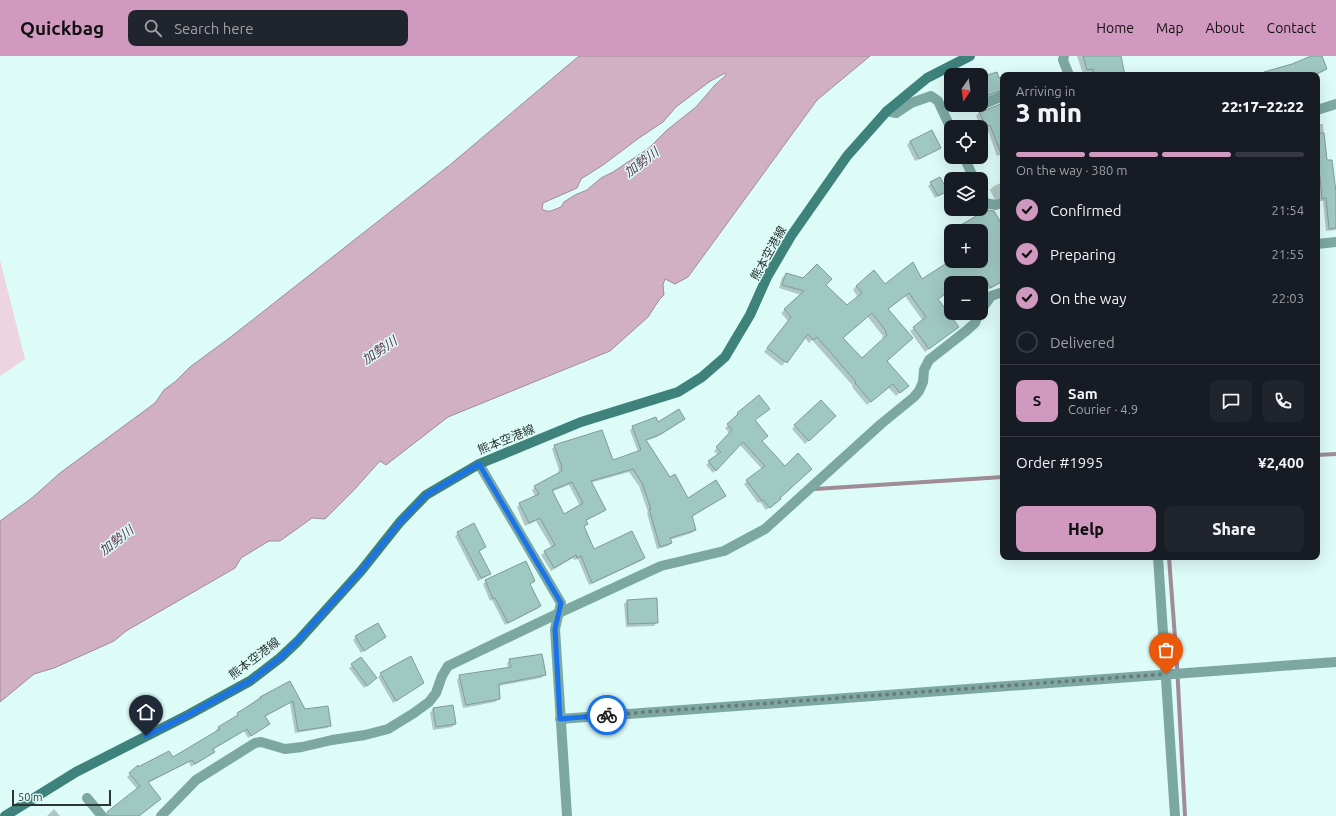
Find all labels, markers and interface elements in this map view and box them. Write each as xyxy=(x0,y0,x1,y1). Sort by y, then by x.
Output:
search box xyxy=(128,10,408,46)
text: Quickbag xyxy=(20,17,104,39)
icon: search xyxy=(142,17,164,39)
text: Search here xyxy=(174,20,254,37)
text: Home xyxy=(1096,20,1134,36)
text: Map xyxy=(1156,20,1184,36)
text: About xyxy=(1206,20,1245,36)
text: Contact xyxy=(1267,20,1316,36)
north arrow xyxy=(944,68,988,112)
map controls xyxy=(944,68,988,320)
text: Arriving in xyxy=(1016,84,1075,98)
text: 3 min xyxy=(1016,98,1082,127)
text: 22:17–22:22 xyxy=(1221,98,1304,115)
button: locate xyxy=(944,120,988,164)
water label: 加勢川 xyxy=(621,143,662,179)
text: On the way · 380 m xyxy=(1016,163,1128,177)
button: layers xyxy=(944,172,988,216)
icon: check xyxy=(1016,199,1038,221)
text: Confirmed xyxy=(1050,202,1122,219)
text: 21:54 xyxy=(1271,203,1304,217)
street label: 熊本空港線 xyxy=(748,224,788,282)
button: + xyxy=(944,224,988,268)
icon: check xyxy=(1016,243,1038,265)
text: Preparing xyxy=(1050,246,1116,263)
text: 21:55 xyxy=(1271,247,1304,261)
button: − xyxy=(944,276,988,320)
icon: check xyxy=(1016,287,1038,309)
text: On the way xyxy=(1050,290,1126,307)
text: 22:03 xyxy=(1271,291,1304,305)
water label: 加勢川 xyxy=(359,332,401,367)
text: Delivered xyxy=(1050,334,1115,351)
button: chat xyxy=(1210,380,1252,422)
button: phone xyxy=(1262,380,1304,422)
text: Sam xyxy=(1068,385,1098,402)
text: S xyxy=(1033,392,1041,409)
text: Courier · 4.9 xyxy=(1068,402,1138,416)
street label: 熊本空港線 xyxy=(476,422,536,456)
text: Order #1995 xyxy=(1016,454,1103,471)
text: ¥2,400 xyxy=(1258,454,1304,471)
button: Help xyxy=(1016,506,1156,552)
button: Share xyxy=(1164,506,1304,552)
water label: 加勢川 xyxy=(96,521,137,558)
pin xyxy=(1149,633,1183,674)
street label: 熊本空港線 xyxy=(226,635,282,681)
icon: bag xyxy=(1155,639,1177,661)
pin xyxy=(129,695,163,736)
courier xyxy=(587,695,627,735)
icon: home xyxy=(135,701,157,723)
icon: bike xyxy=(596,704,618,726)
scale bar xyxy=(12,788,111,807)
text: 50 m xyxy=(18,791,42,803)

